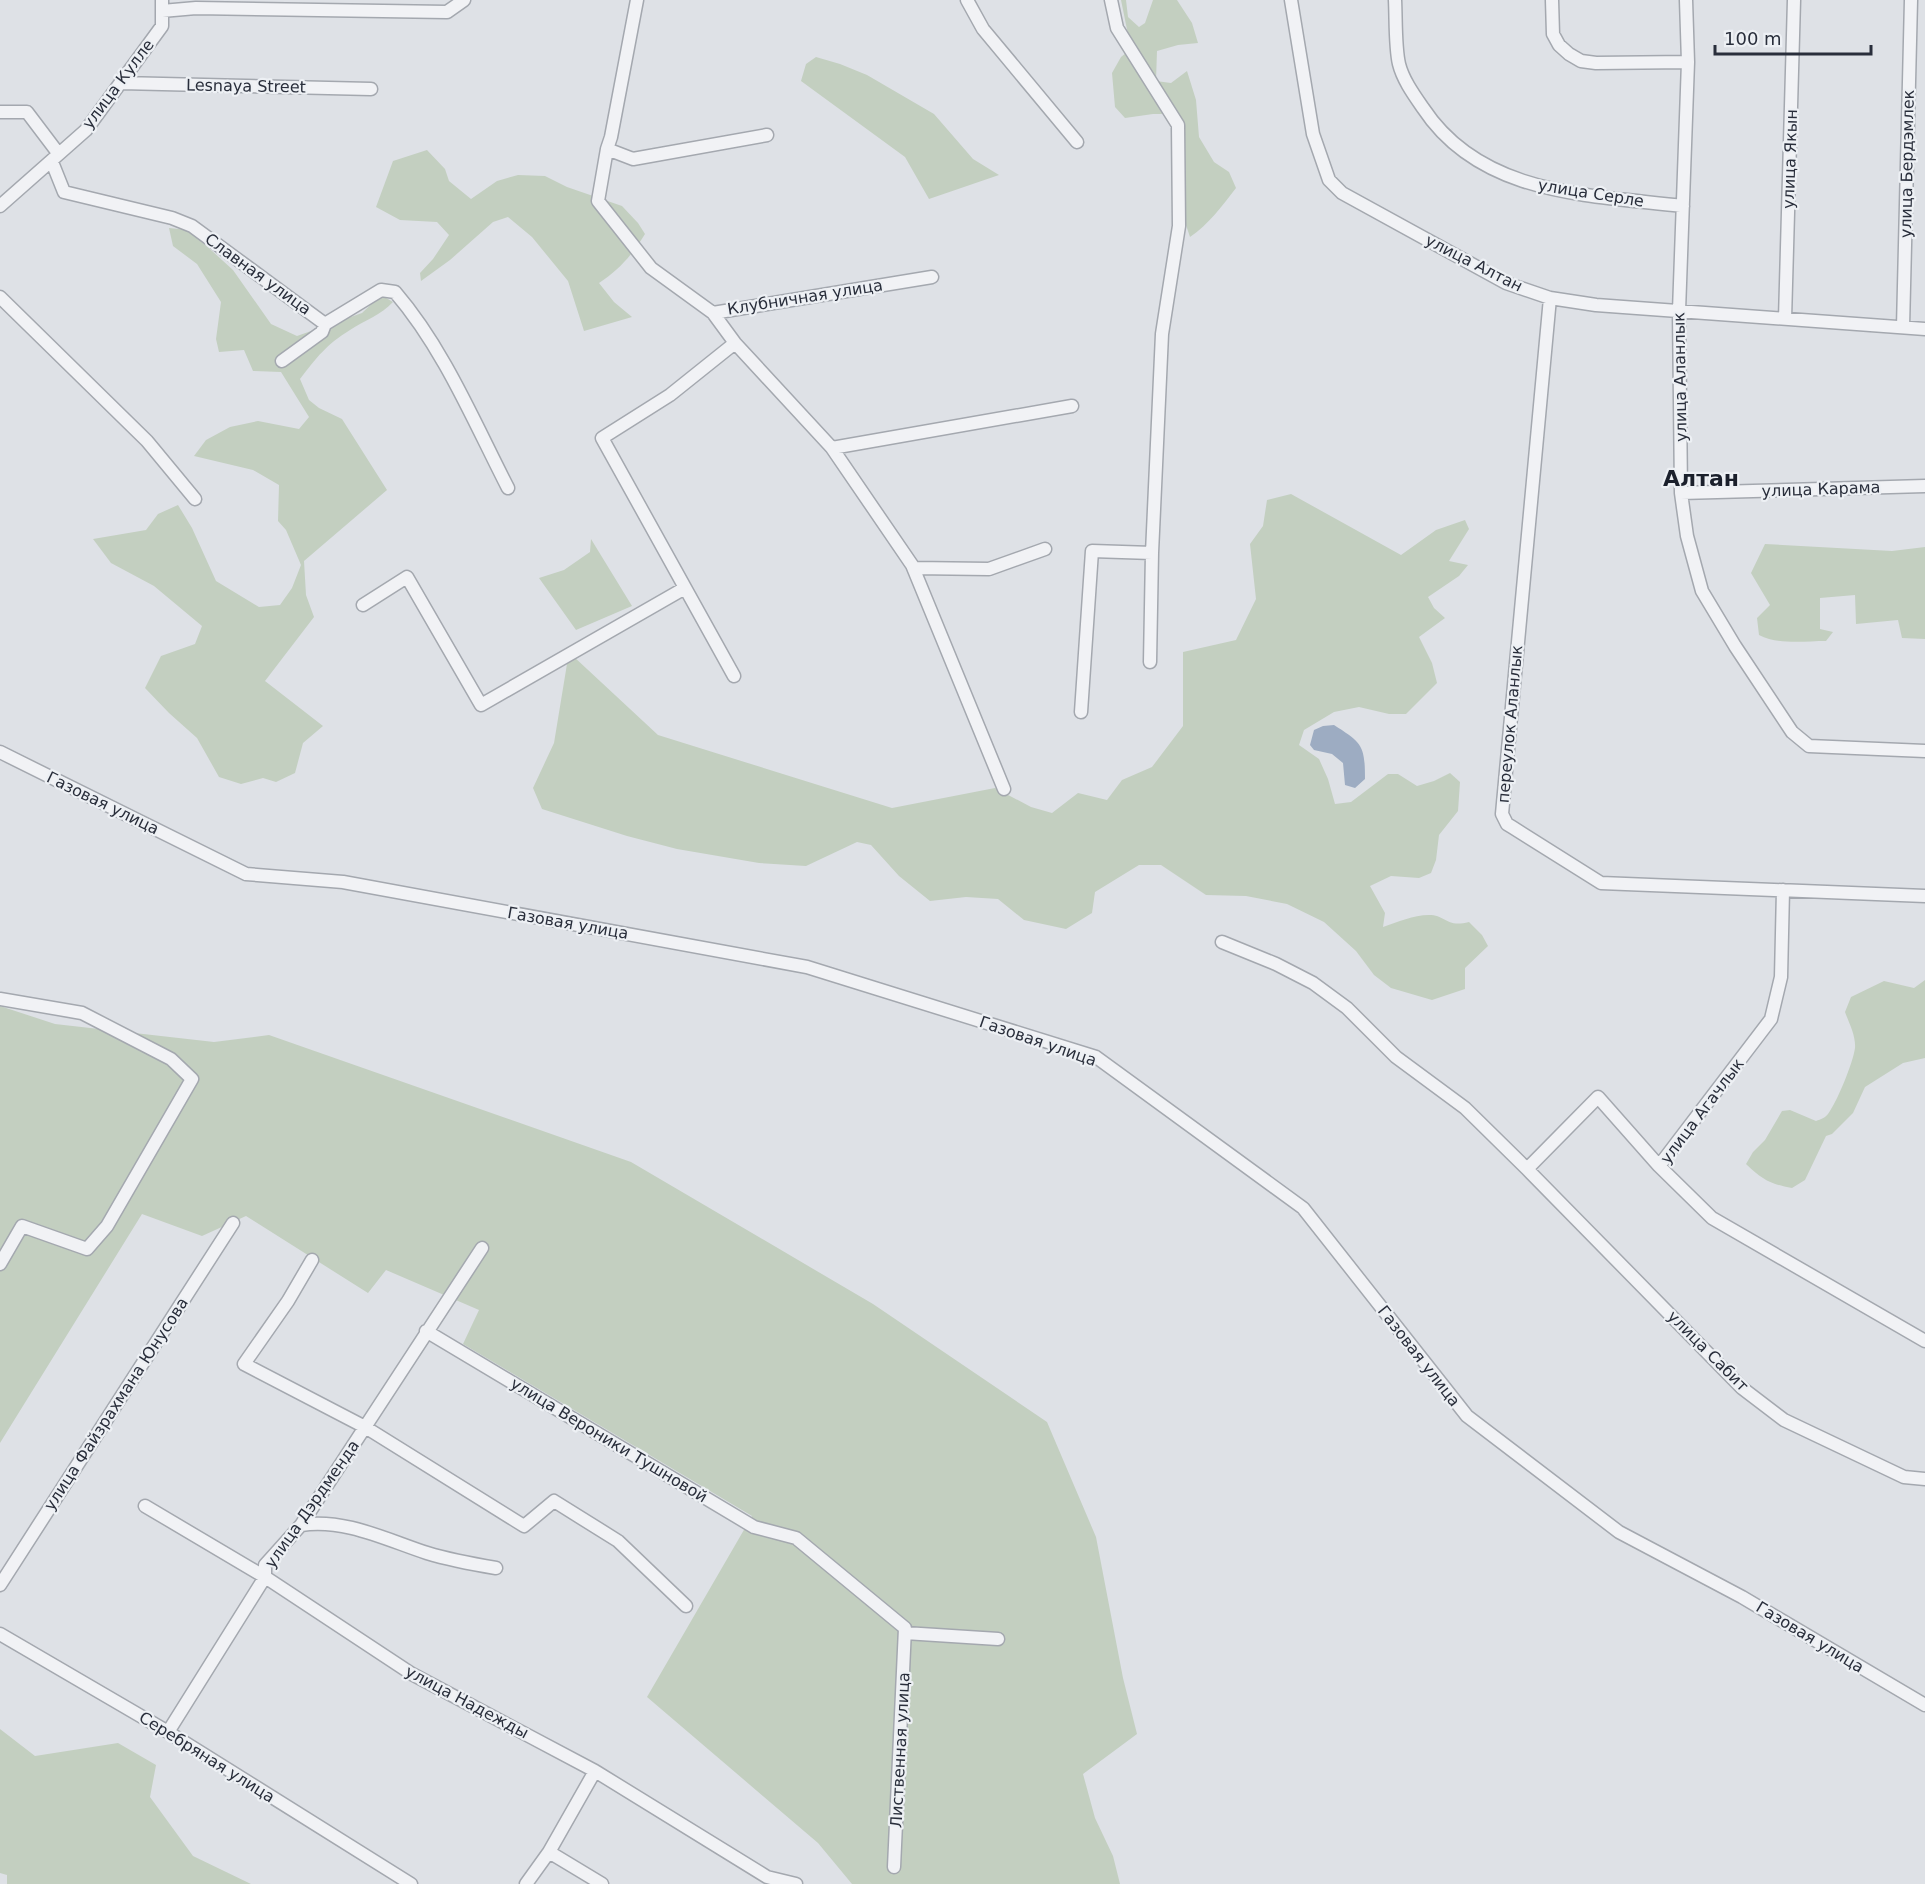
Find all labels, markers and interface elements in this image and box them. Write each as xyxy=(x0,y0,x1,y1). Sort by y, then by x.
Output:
scale bar xyxy=(1715,18,1871,56)
text: 100 m xyxy=(1724,28,1782,49)
street label: улица Кулле xyxy=(78,36,158,132)
street label: Lesnaya Street xyxy=(186,75,306,97)
street label: улица Бердэмлек xyxy=(1896,89,1918,238)
street label: улица Якын xyxy=(1779,109,1801,209)
street label: улица Серле xyxy=(1537,175,1645,211)
street label: Славная улица xyxy=(201,229,315,319)
street label: улица Алтан xyxy=(1422,230,1526,296)
street label: Клубничная улица xyxy=(726,275,884,319)
street label: улица Аланлык xyxy=(1669,312,1691,442)
district label: Алтан xyxy=(1663,466,1739,491)
street label: улица Карама xyxy=(1761,477,1881,501)
street label: переулок Аланлык xyxy=(1494,644,1526,804)
street label: Газовая улица xyxy=(44,768,162,838)
street label: Газовая улица xyxy=(506,903,630,943)
street label: Газовая улица xyxy=(977,1012,1099,1070)
street label: улица Агачлык xyxy=(1656,1054,1748,1167)
street label: улица Файзрахмана Юнусова xyxy=(40,1294,192,1514)
street label: Газовая улица xyxy=(1374,1302,1464,1410)
street label: улица Сабит xyxy=(1664,1307,1752,1395)
street label: улица Вероники Тушновой xyxy=(507,1374,711,1506)
street label: улица Дэрдменда xyxy=(261,1436,363,1572)
street label: Газовая улица xyxy=(1753,1597,1867,1677)
street label: улица Надежды xyxy=(402,1662,532,1742)
street label: Лиственная улица xyxy=(886,1672,914,1828)
street label: Серебряная улица xyxy=(136,1707,278,1807)

